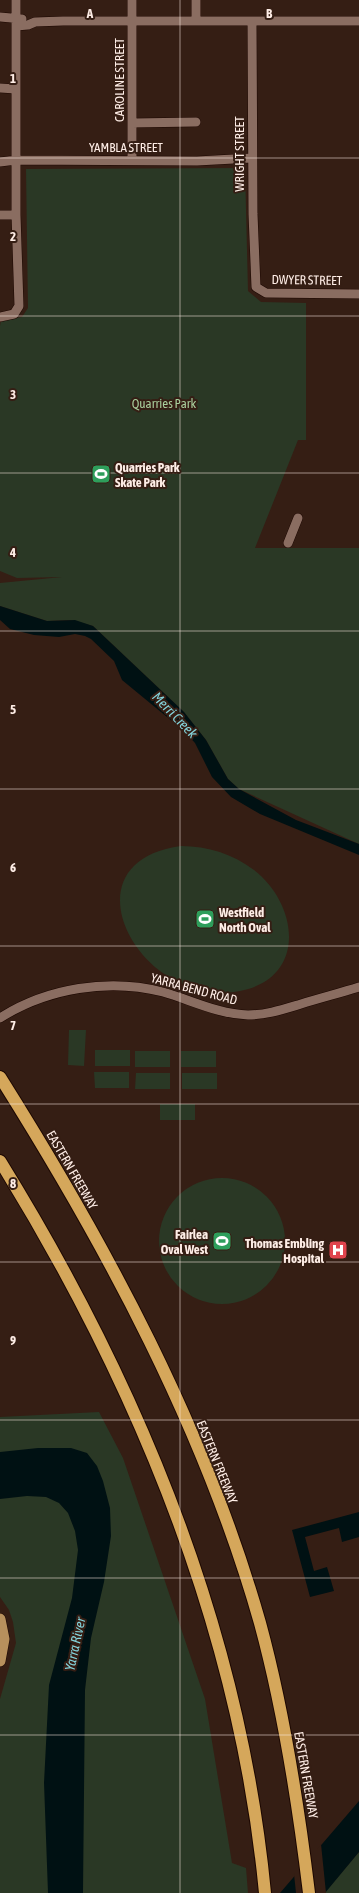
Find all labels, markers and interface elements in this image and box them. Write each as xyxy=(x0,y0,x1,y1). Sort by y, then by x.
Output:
text: A xyxy=(86,6,94,21)
text: B xyxy=(266,6,273,21)
street label: CAROLINE STREET xyxy=(112,38,127,122)
text: 1 xyxy=(10,71,16,86)
street label: WRIGHT STREET xyxy=(232,116,247,192)
street label: YAMBLA STREET xyxy=(89,140,163,155)
text: 2 xyxy=(10,229,16,244)
street label: DWYER STREET xyxy=(272,272,343,288)
text: 3 xyxy=(10,387,16,402)
park label: Quarries Park xyxy=(132,396,197,411)
place label: Quarries Park Skate Park xyxy=(115,460,180,490)
sports icon: Quarries Park Skate Park xyxy=(90,463,112,485)
text: 4 xyxy=(9,545,16,560)
water label: Merri Creek xyxy=(149,689,201,742)
text: 5 xyxy=(10,702,16,717)
text: 6 xyxy=(10,860,16,875)
place label: Westfield North Oval xyxy=(218,905,271,935)
sports icon: Westfield North Oval xyxy=(194,908,216,930)
street label: YARRA BEND ROAD xyxy=(149,970,239,1008)
text: 7 xyxy=(10,1018,16,1033)
street label: EASTERN FREEWAY xyxy=(43,1128,101,1212)
text: 8 xyxy=(10,1176,16,1191)
place label: Fairlea Oval West xyxy=(161,1227,208,1257)
sports icon: Fairlea Oval West xyxy=(211,1230,233,1252)
place label: Thomas Embling Hospital xyxy=(245,1236,325,1266)
hospital icon: Thomas Embling Hospital xyxy=(327,1239,349,1261)
text: 9 xyxy=(10,1333,16,1348)
street label: EASTERN FREEWAY xyxy=(194,1418,241,1506)
water label: Yarra River xyxy=(62,1615,89,1672)
street label: EASTERN FREEWAY xyxy=(291,1730,321,1820)

